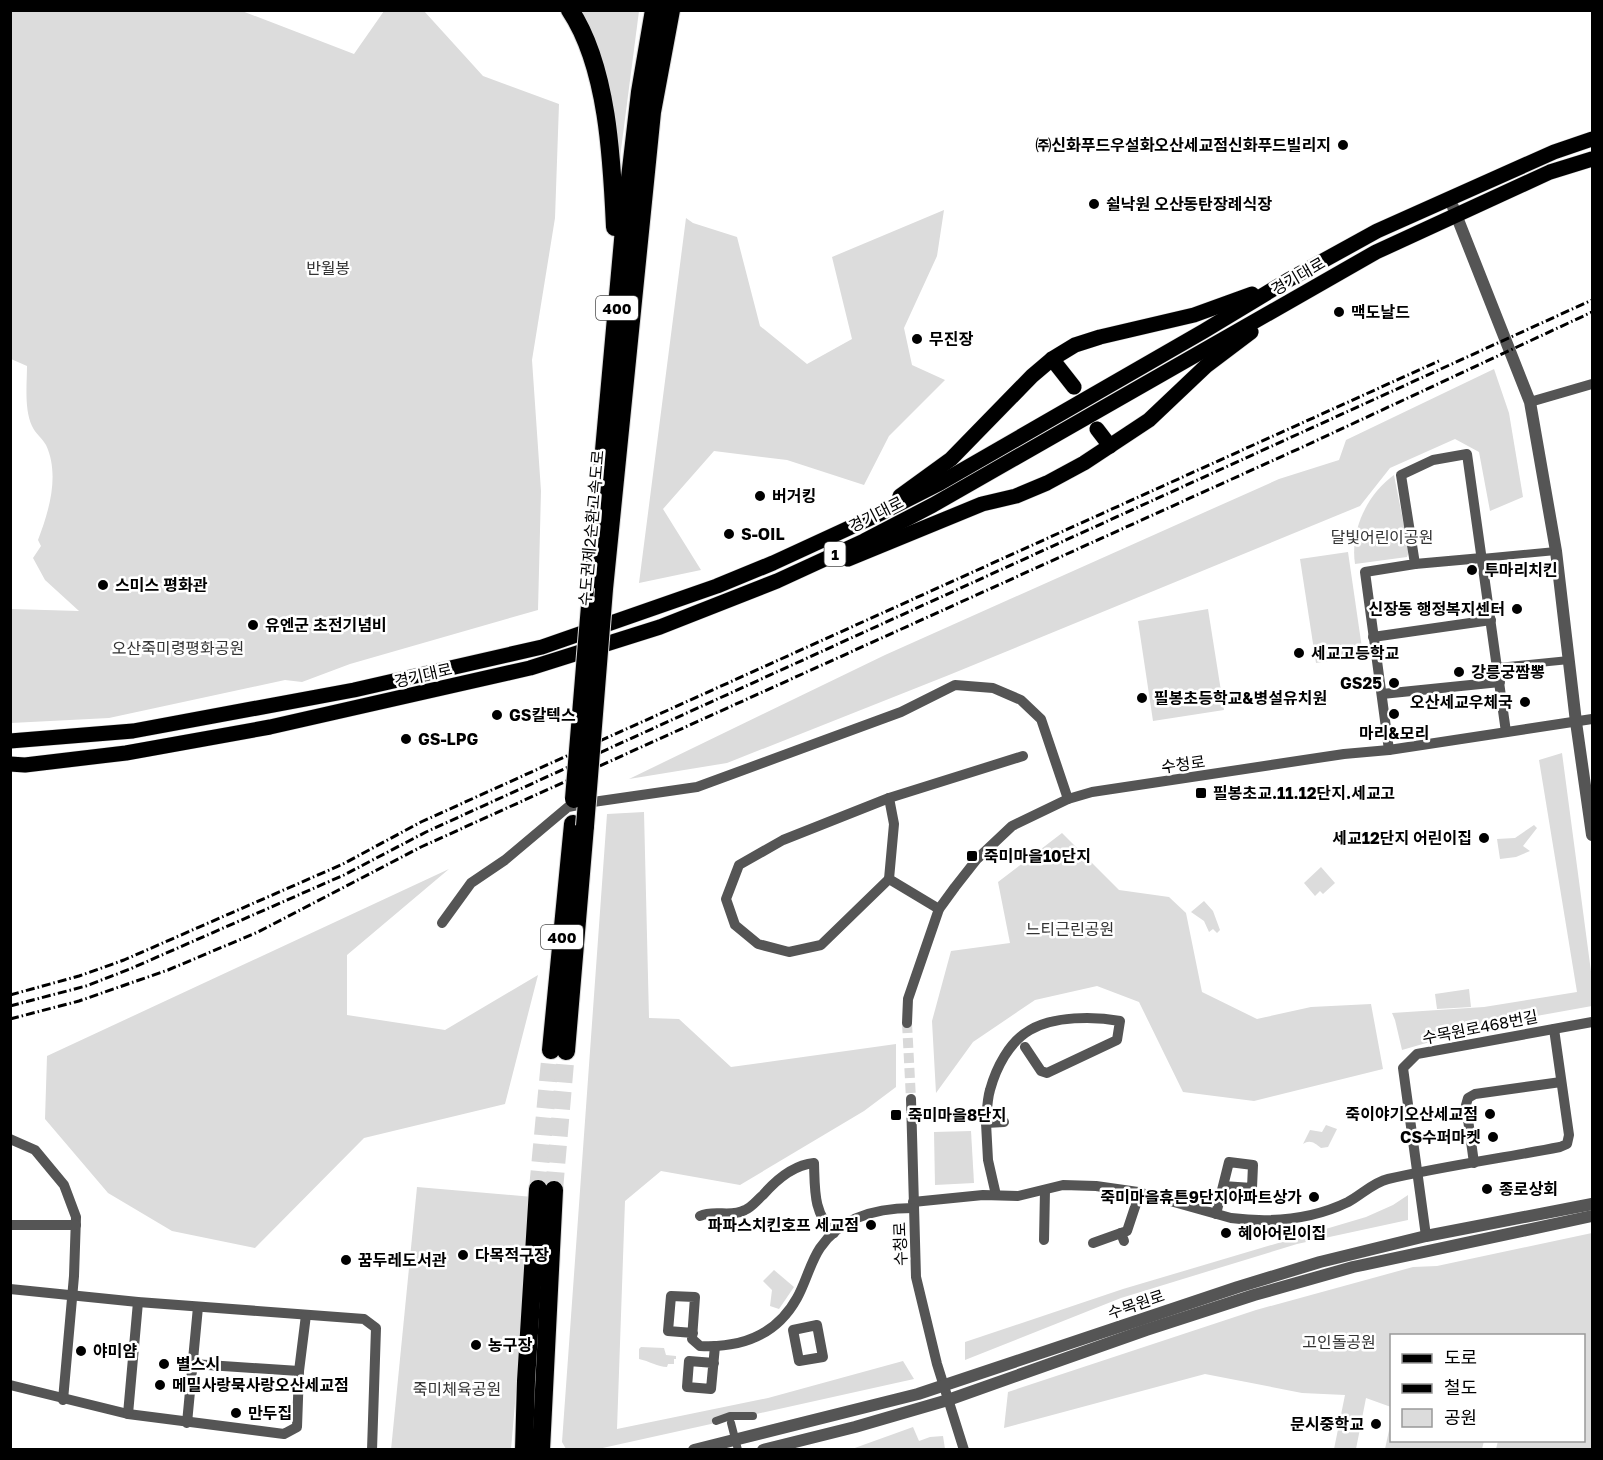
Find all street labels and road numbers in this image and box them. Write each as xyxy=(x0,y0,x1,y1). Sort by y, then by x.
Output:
street label: 경기대로 xyxy=(1267,252,1329,299)
road number: 400 xyxy=(596,296,638,320)
street label: 수도권제2순환고속도로 xyxy=(574,449,608,607)
street label: 경기대로 xyxy=(845,492,907,536)
road number: 1 xyxy=(824,542,846,566)
street label: 경기대로 xyxy=(392,659,454,691)
street label: 수청로 xyxy=(1160,751,1207,777)
road number: 400 xyxy=(541,925,583,949)
street label: 수목원로468번길 xyxy=(1420,1006,1540,1048)
street label: 수청로 xyxy=(889,1221,911,1266)
street label: 수목원로 xyxy=(1105,1285,1167,1323)

